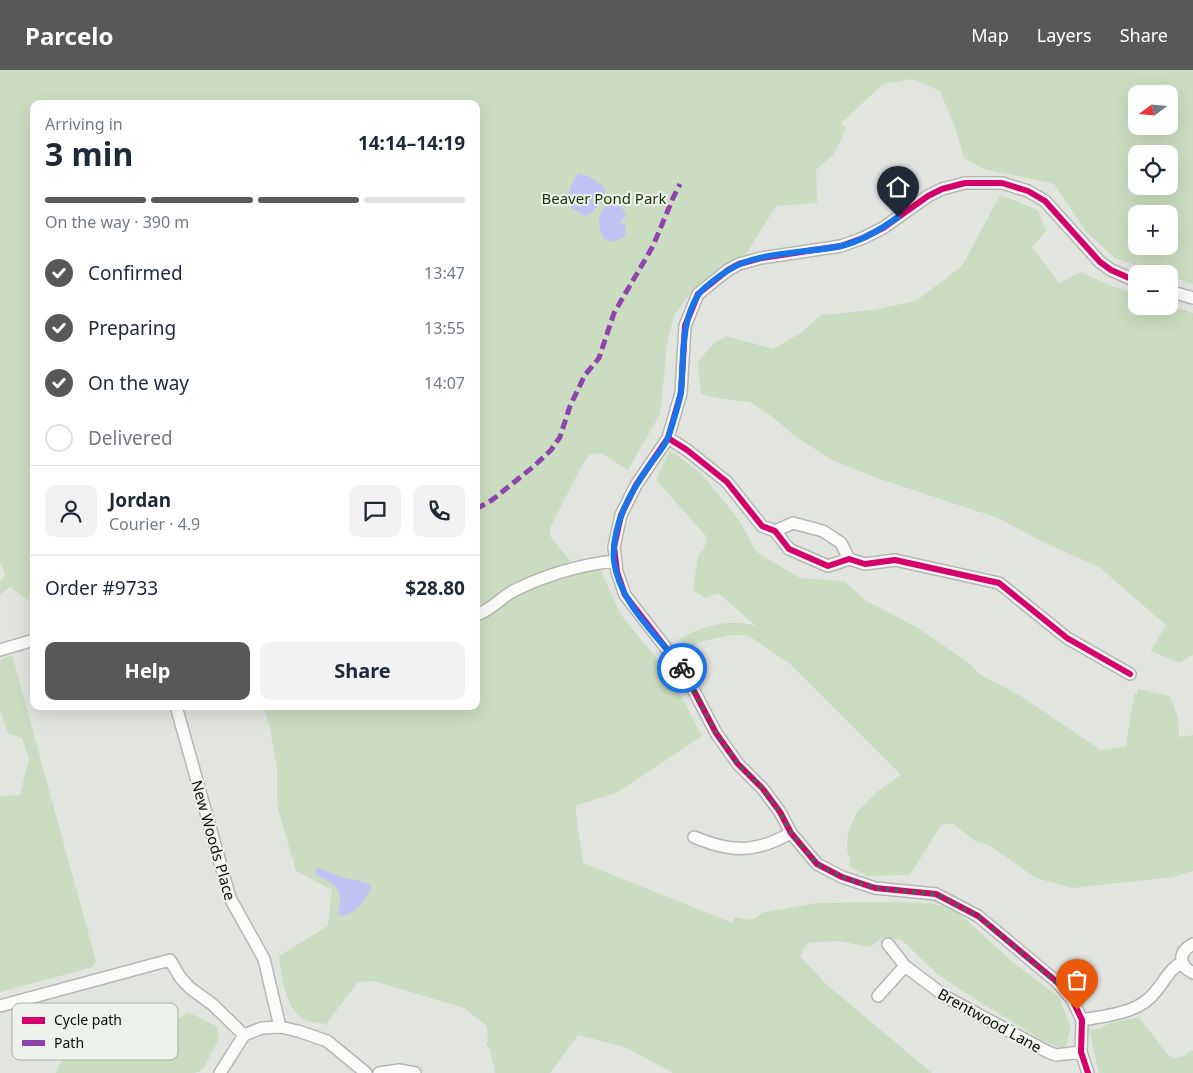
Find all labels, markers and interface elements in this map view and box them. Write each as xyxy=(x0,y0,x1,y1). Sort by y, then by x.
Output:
text: Parcelo xyxy=(25,19,113,52)
text: Map xyxy=(971,23,1009,47)
text: Layers xyxy=(1037,23,1092,47)
text: Share xyxy=(1120,23,1168,47)
north arrow xyxy=(1128,85,1178,135)
map controls xyxy=(1128,85,1178,315)
text: Arriving in xyxy=(45,113,123,135)
text: 14:14–14:19 xyxy=(358,130,465,156)
text: 3 min xyxy=(45,132,133,175)
button: locate xyxy=(1128,145,1178,195)
pin xyxy=(877,166,919,217)
icon: home xyxy=(884,173,912,201)
park label: Beaver Pond Park xyxy=(541,188,667,208)
button: + xyxy=(1128,205,1178,255)
text: On the way · 390 m xyxy=(45,211,189,233)
icon: check xyxy=(45,259,73,287)
text: Confirmed xyxy=(88,260,183,286)
text: 13:47 xyxy=(424,262,465,284)
button: − xyxy=(1128,265,1178,315)
icon: check xyxy=(45,314,73,342)
text: Preparing xyxy=(88,315,176,341)
text: 13:55 xyxy=(424,317,465,339)
icon: check xyxy=(45,369,73,397)
text: On the way xyxy=(88,370,189,396)
text: 14:07 xyxy=(424,372,465,394)
text: Delivered xyxy=(88,425,173,451)
button: person xyxy=(45,485,97,537)
button: chat xyxy=(349,485,401,537)
button: phone xyxy=(413,485,465,537)
text: Jordan xyxy=(109,487,171,513)
text: Courier · 4.9 xyxy=(109,513,200,535)
text: Order #9733 xyxy=(45,575,158,601)
text: $28.80 xyxy=(405,575,465,601)
button: Help xyxy=(45,642,250,700)
button: Share xyxy=(260,642,465,700)
courier xyxy=(657,643,707,693)
icon: bike xyxy=(668,654,696,682)
street label: New Woods Place xyxy=(187,777,241,903)
pin xyxy=(1056,959,1098,1010)
icon: bag xyxy=(1063,966,1091,994)
street label: Brentwood Lane xyxy=(934,983,1046,1057)
legend xyxy=(12,1003,178,1060)
text: Cycle path xyxy=(54,1010,122,1029)
text: Path xyxy=(54,1033,84,1052)

